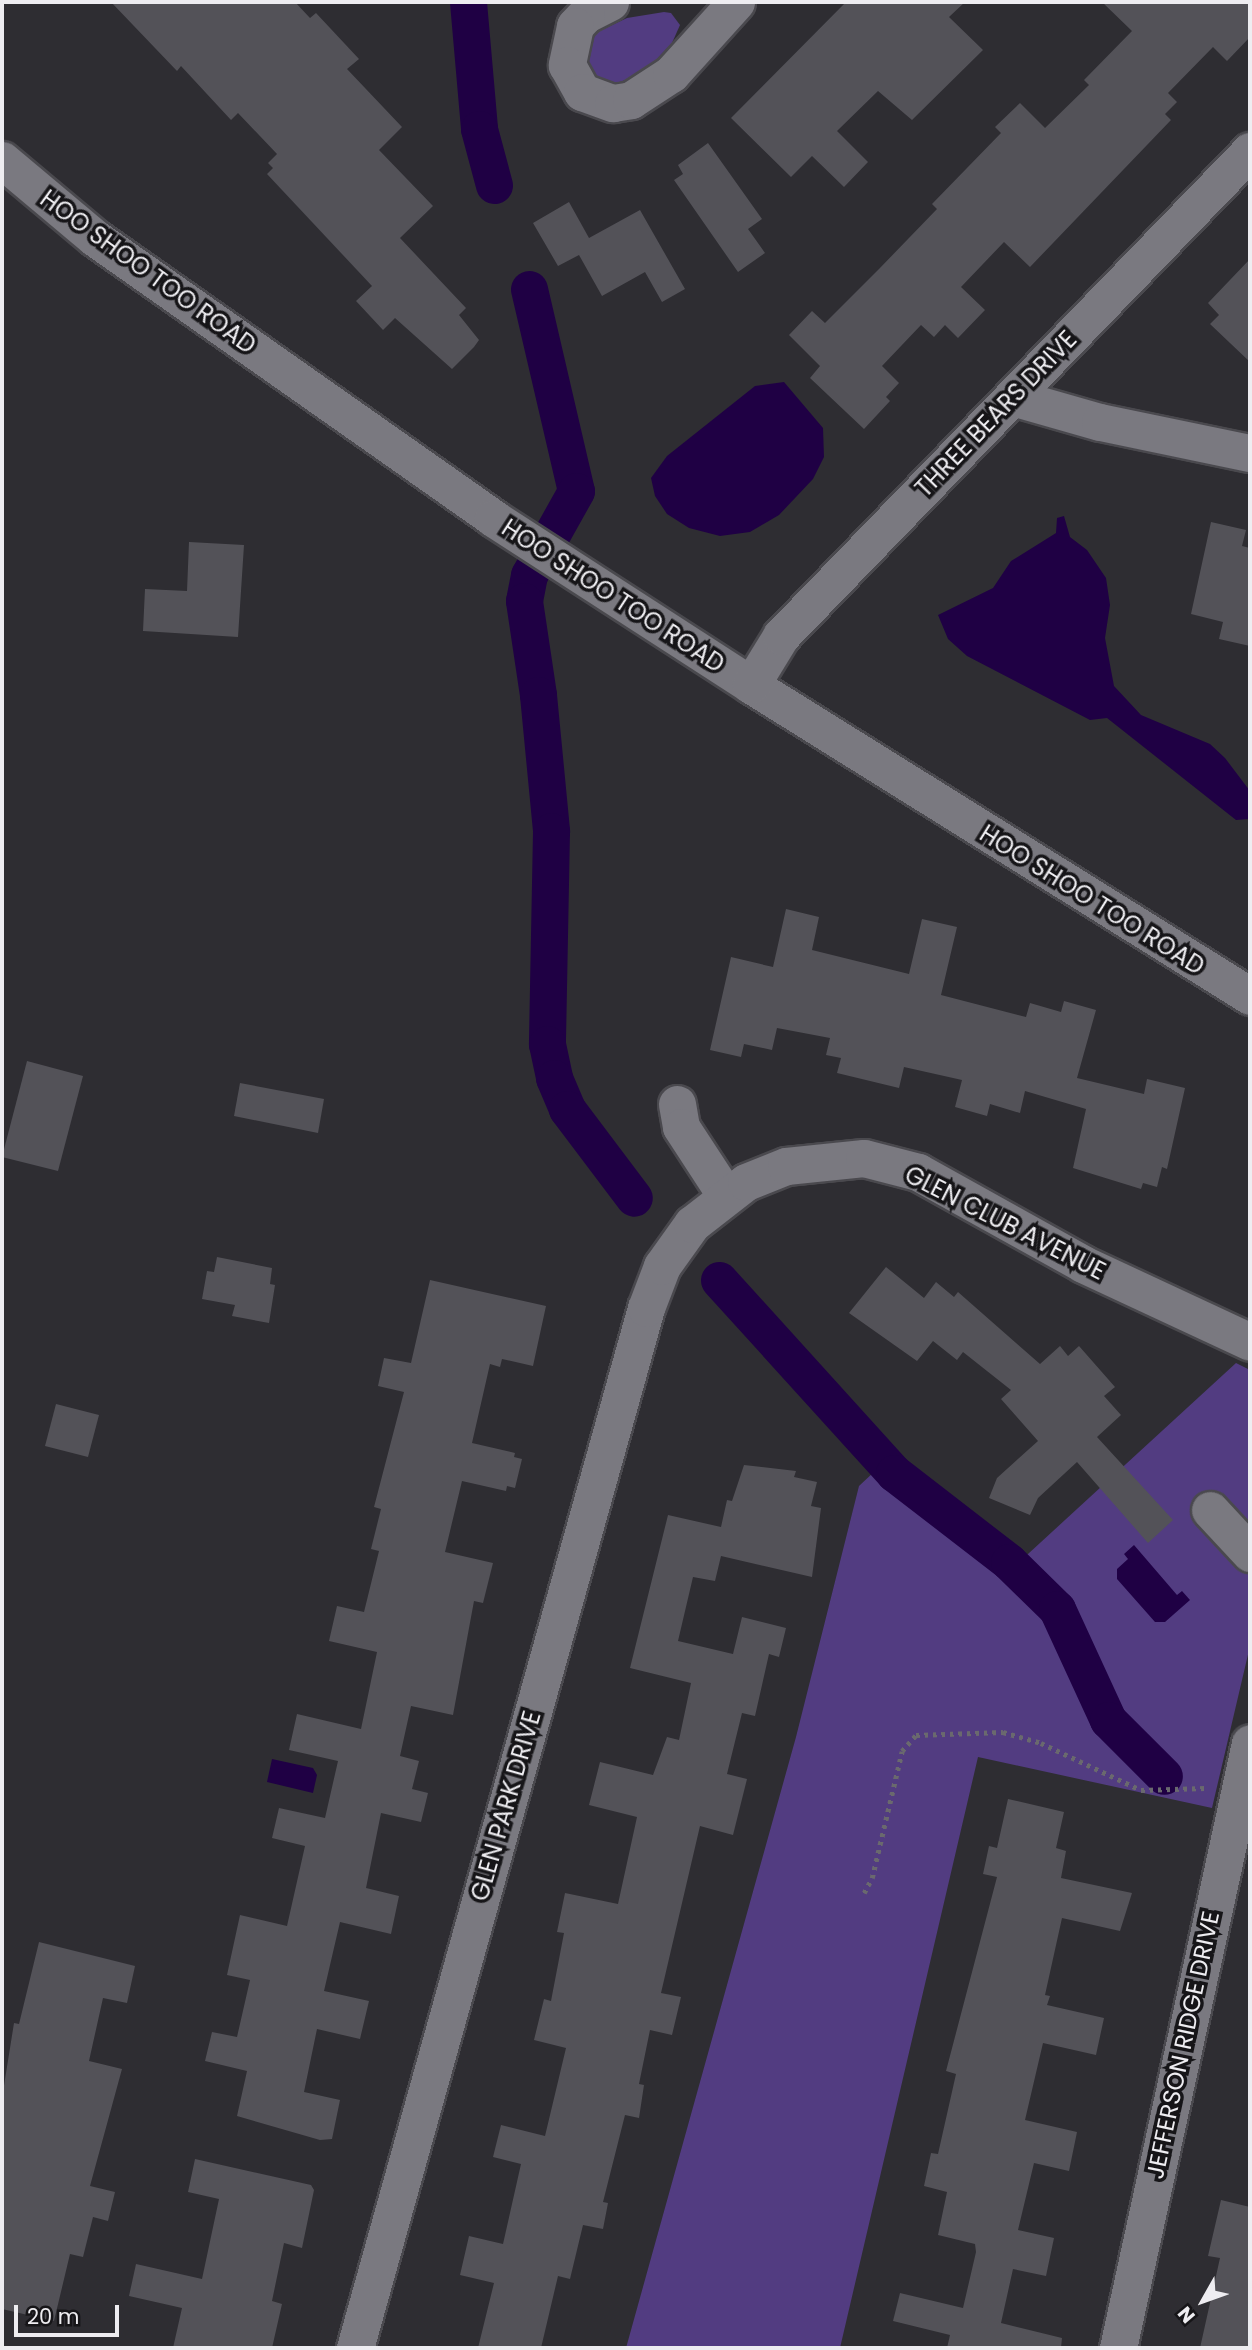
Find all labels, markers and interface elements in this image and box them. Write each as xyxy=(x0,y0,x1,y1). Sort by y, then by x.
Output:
street label: HOO SHOO TOO ROAD xyxy=(35,184,261,360)
street label: THREE BEARS DRIVE xyxy=(909,325,1083,503)
street label: HOO SHOO TOO ROAD xyxy=(496,513,730,679)
street label: HOO SHOO TOO ROAD xyxy=(974,819,1210,981)
street label: GLEN CLUB AVENUE xyxy=(900,1160,1110,1286)
street label: GLEN PARK DRIVE xyxy=(465,1708,547,1904)
street label: JEFFERSON RIDGE DRIVE xyxy=(1141,1908,1225,2182)
north arrow xyxy=(1168,2266,1238,2336)
scale bar xyxy=(18,2290,122,2334)
text: N xyxy=(1172,2301,1201,2329)
text: 20 m xyxy=(27,2302,80,2331)

